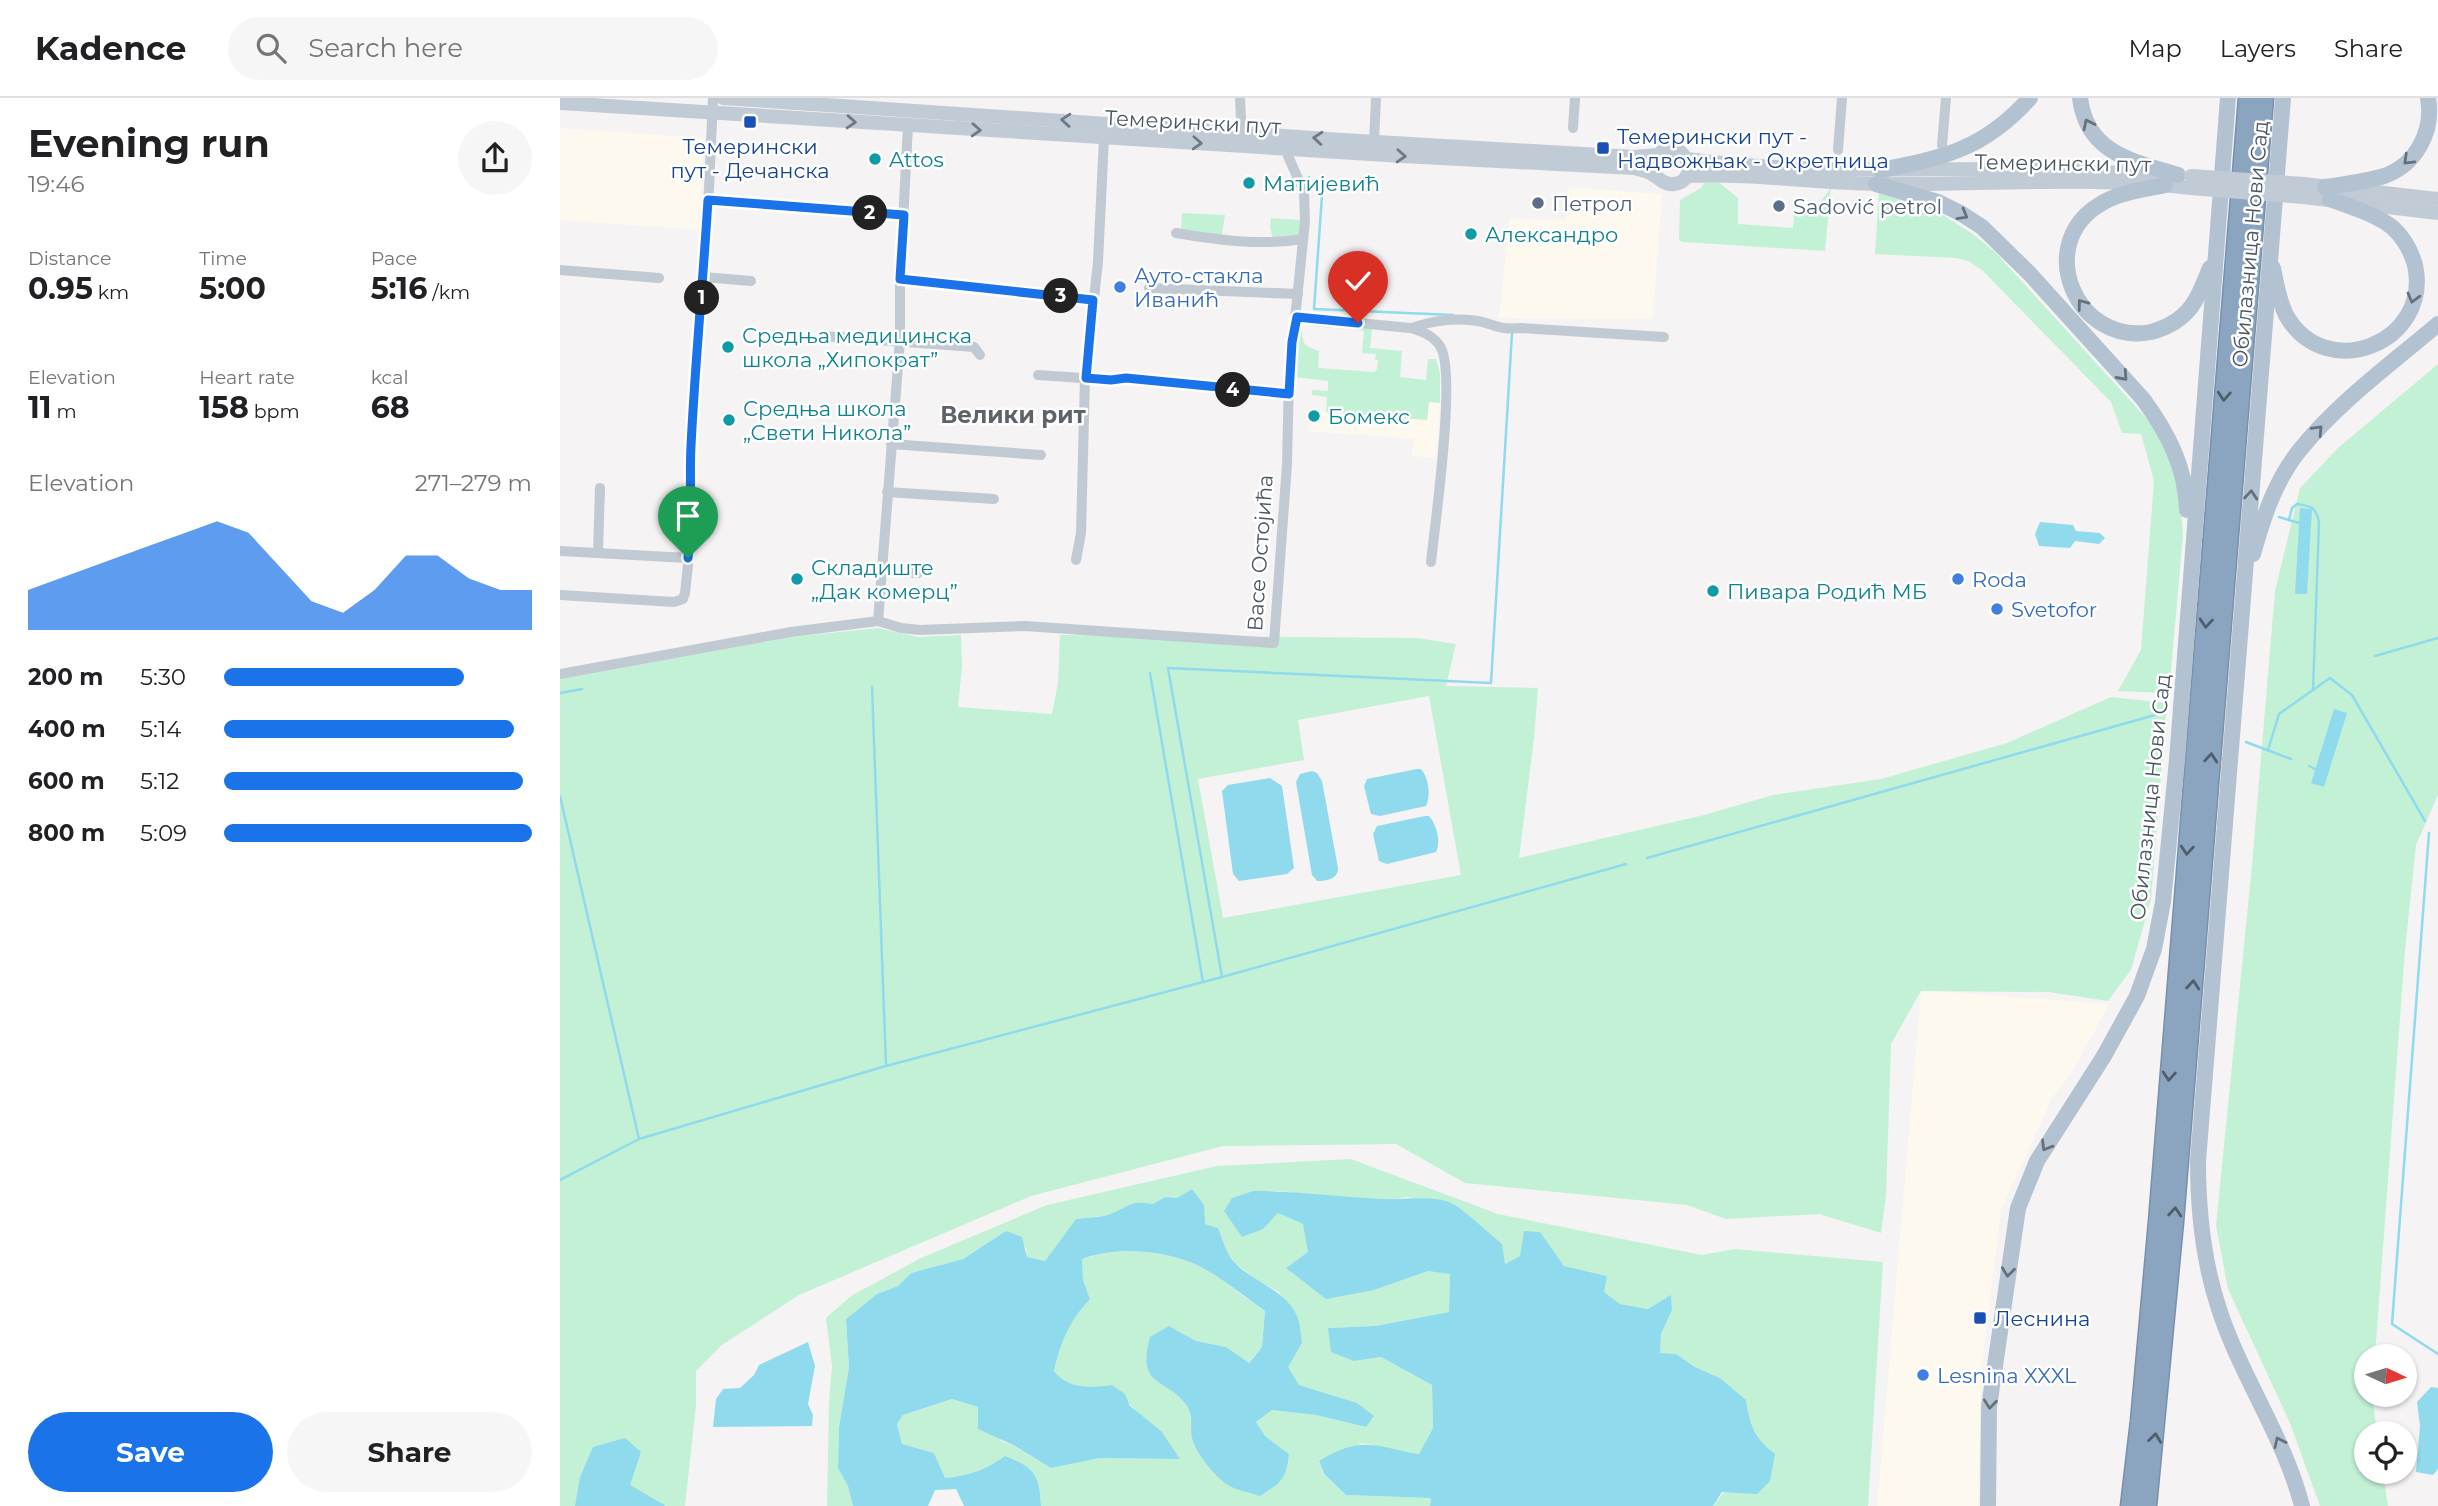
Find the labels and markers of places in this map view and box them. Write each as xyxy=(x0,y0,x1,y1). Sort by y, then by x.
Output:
marker: Темерински пут - Дечанска xyxy=(742,114,758,130)
place label: Темерински пут - Надвожњак - Окретница xyxy=(1617,124,1889,173)
place label: Темерински пут - Дечанска xyxy=(670,134,830,183)
marker: Темерински пут - Надвожњак - Окретница xyxy=(1595,140,1611,156)
place label: Attos xyxy=(889,147,944,172)
marker: Attos xyxy=(867,151,883,167)
place label: Матијевић xyxy=(1263,171,1380,196)
marker: Матијевић xyxy=(1241,175,1257,191)
place label: Петрол xyxy=(1552,191,1633,216)
place label: Sadović petrol xyxy=(1793,194,1942,219)
pin: 2 xyxy=(852,195,888,230)
marker: Петрол xyxy=(1530,195,1546,211)
marker: Sadović petrol xyxy=(1771,198,1787,214)
place label: Александро xyxy=(1485,222,1618,247)
marker: Александро xyxy=(1463,226,1479,242)
pin xyxy=(1328,251,1388,323)
place label: Ауто-стакла Иванић xyxy=(1134,263,1264,312)
pin: 3 xyxy=(1044,278,1078,314)
marker: Ауто-стакла Иванић xyxy=(1112,279,1128,295)
pin: 1 xyxy=(684,280,720,316)
place label: Средња медицинска школа „Хипократ” xyxy=(742,323,972,372)
marker: Средња медицинска школа „Хипократ” xyxy=(720,339,736,355)
pin: 4 xyxy=(1216,372,1250,408)
place label: Средња школа „Свети Никола” xyxy=(743,396,911,445)
place label: Бомекс xyxy=(1328,404,1410,429)
marker: Бомекс xyxy=(1306,408,1322,424)
marker: Средња школа „Свети Никола” xyxy=(721,412,737,428)
pin xyxy=(658,486,718,558)
place label: Складиште „Дак комерц” xyxy=(811,555,958,604)
place label: Roda xyxy=(1972,567,2027,592)
marker: Складиште „Дак комерц” xyxy=(789,571,805,587)
marker: Roda xyxy=(1950,571,1966,587)
place label: Пивара Родић МБ xyxy=(1727,579,1927,604)
marker: Пивара Родић МБ xyxy=(1705,583,1721,599)
place label: Svetofor xyxy=(2011,597,2097,622)
marker: Svetofor xyxy=(1989,601,2005,617)
place label: Леснина xyxy=(1994,1306,2090,1331)
marker: Леснина xyxy=(1972,1310,1988,1326)
place label: Lesnina XXXL xyxy=(1937,1363,2077,1388)
marker: Lesnina XXXL xyxy=(1915,1367,1931,1383)

